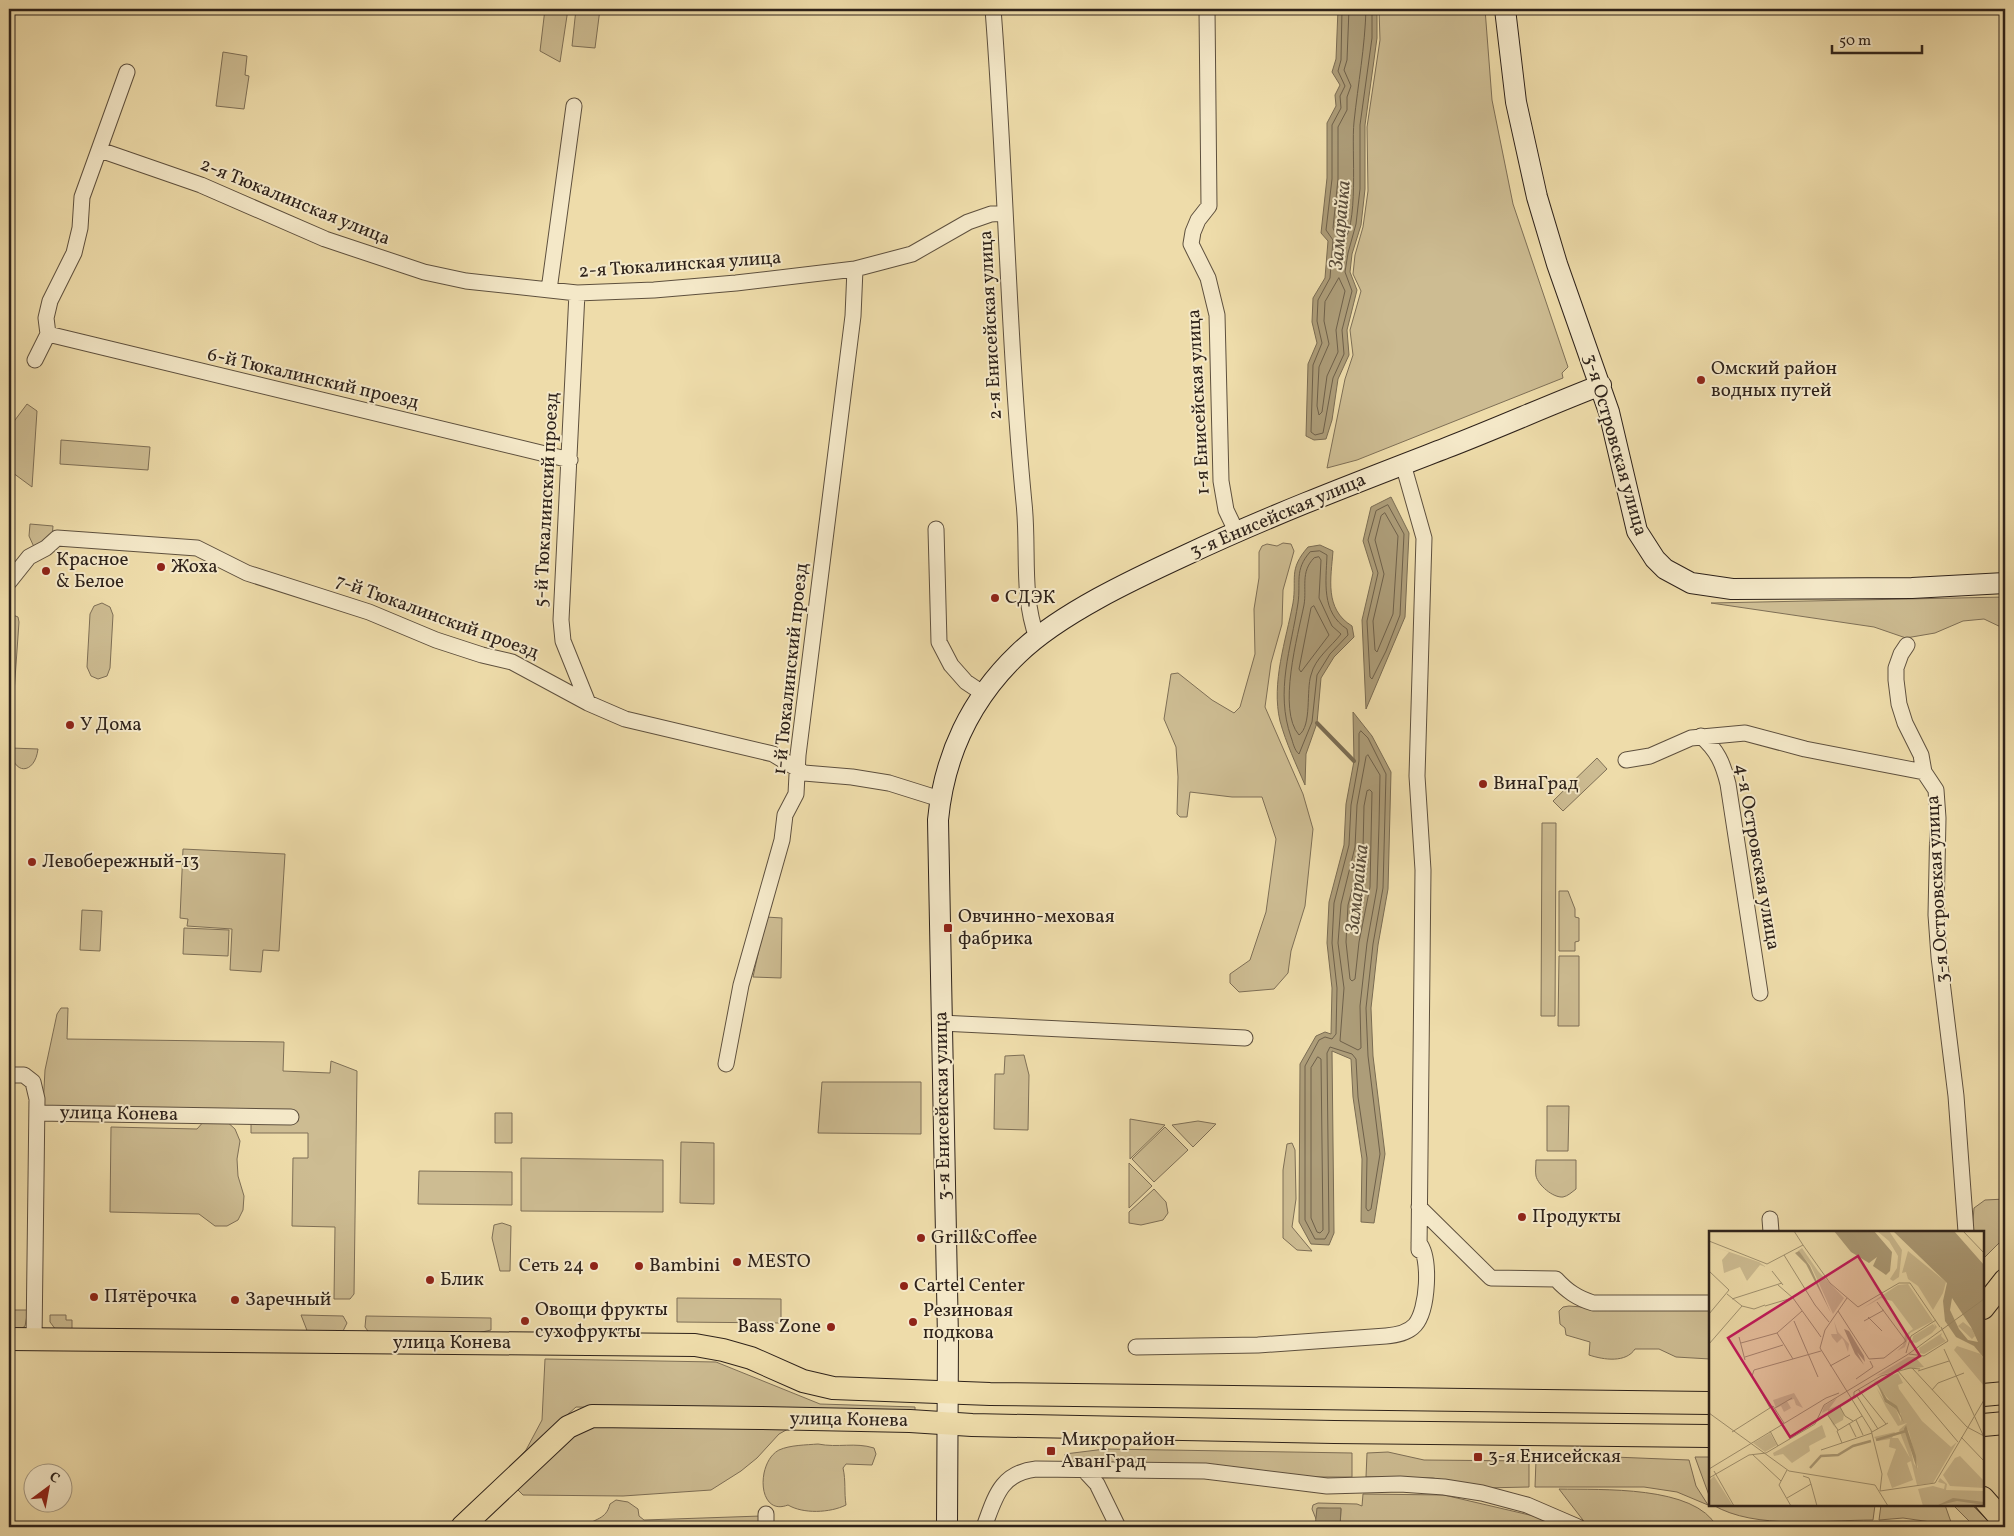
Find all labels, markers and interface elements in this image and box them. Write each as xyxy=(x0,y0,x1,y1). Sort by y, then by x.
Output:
scale bar xyxy=(1832,22,1922,54)
text: 50 m xyxy=(1839,31,1871,52)
street label: 2-я Тюкалинская улица xyxy=(196,152,394,252)
water label: Замарайка xyxy=(1323,179,1359,272)
street label: 2-я Енисейская улица xyxy=(973,230,1009,420)
street label: 2-я Тюкалинская улица xyxy=(578,245,782,285)
street label: 1-я Енисейская улица xyxy=(1181,308,1217,496)
street label: 6-й Тюкалинский проезд xyxy=(205,342,422,416)
street label: 3-я Островская улица xyxy=(1577,351,1653,539)
place label: Омский район водных путей xyxy=(1711,356,1837,404)
marker: Омский район водных путей xyxy=(1695,374,1707,386)
street label: 5-й Тюкалинский проезд xyxy=(528,392,566,608)
street label: 3-я Енисейская улица xyxy=(1186,467,1370,565)
place label: Красное & Белое xyxy=(56,547,128,595)
place label: Жоха xyxy=(171,554,218,580)
marker: Жоха xyxy=(155,561,167,573)
street label: 1-й Тюкалинский проезд xyxy=(767,561,815,776)
marker: Красное & Белое xyxy=(40,565,52,577)
street label: 7-й Тюкалинский проезд xyxy=(332,568,543,666)
place label: СДЭК xyxy=(1005,585,1055,611)
marker: СДЭК xyxy=(989,592,1001,604)
place label: У Дома xyxy=(80,712,142,738)
marker: У Дома xyxy=(64,719,76,731)
street label: 4-я Островская улица xyxy=(1728,762,1786,952)
place label: ВинаГрад xyxy=(1493,771,1579,797)
marker: ВинаГрад xyxy=(1477,778,1489,790)
street label: 3-я Островская улица xyxy=(1920,794,1956,984)
water label: Замарайка xyxy=(1339,843,1377,936)
place label: Левобережный-13 xyxy=(42,849,199,875)
marker: Левобережный-13 xyxy=(26,856,38,868)
place label: Овчинно-меховая фабрика xyxy=(958,904,1115,952)
marker: Овчинно-меховая фабрика xyxy=(942,922,954,934)
street label: 3-я Енисейская улица xyxy=(928,1011,958,1201)
street label: улица Конева xyxy=(59,1100,179,1128)
place label: Продукты xyxy=(1532,1204,1621,1230)
marker: Продукты xyxy=(1516,1211,1528,1223)
place label: Grill&Coffee xyxy=(931,1225,1037,1251)
inset map xyxy=(1709,1231,1984,1506)
marker: Grill&Coffee xyxy=(915,1232,927,1244)
place label: MESTO xyxy=(747,1249,811,1275)
place label: Сеть 24 xyxy=(519,1253,584,1279)
place label: Bambini xyxy=(649,1253,721,1279)
marker: MESTO xyxy=(731,1256,743,1268)
marker: Сеть 24 xyxy=(588,1260,600,1272)
marker: Bambini xyxy=(633,1260,645,1272)
place label: Блик xyxy=(440,1267,484,1293)
place label: Cartel Center xyxy=(914,1273,1025,1299)
marker: Блик xyxy=(424,1274,436,1286)
marker: Cartel Center xyxy=(898,1280,910,1292)
place label: Пятёрочка xyxy=(104,1284,197,1310)
place label: Заречный xyxy=(245,1287,331,1313)
marker: Пятёрочка xyxy=(88,1291,100,1303)
marker: Заречный xyxy=(229,1294,241,1306)
place label: Овощи фрукты сухофрукты xyxy=(535,1297,668,1345)
place label: Резиновая подкова xyxy=(923,1298,1013,1346)
place label: Bass Zone xyxy=(737,1314,821,1340)
marker: Овощи фрукты сухофрукты xyxy=(519,1315,531,1327)
marker: Резиновая подкова xyxy=(907,1316,919,1328)
marker: Bass Zone xyxy=(825,1321,837,1333)
street label: улица Конева xyxy=(393,1330,511,1356)
street label: улица Конева xyxy=(789,1406,909,1434)
place label: Микрорайон АванГрад xyxy=(1061,1427,1175,1475)
place label: 3-я Енисейская xyxy=(1488,1444,1621,1470)
marker: Микрорайон АванГрад xyxy=(1045,1445,1057,1457)
marker: 3-я Енисейская xyxy=(1472,1451,1484,1463)
north arrow xyxy=(22,1464,72,1514)
text: С xyxy=(45,1468,63,1489)

